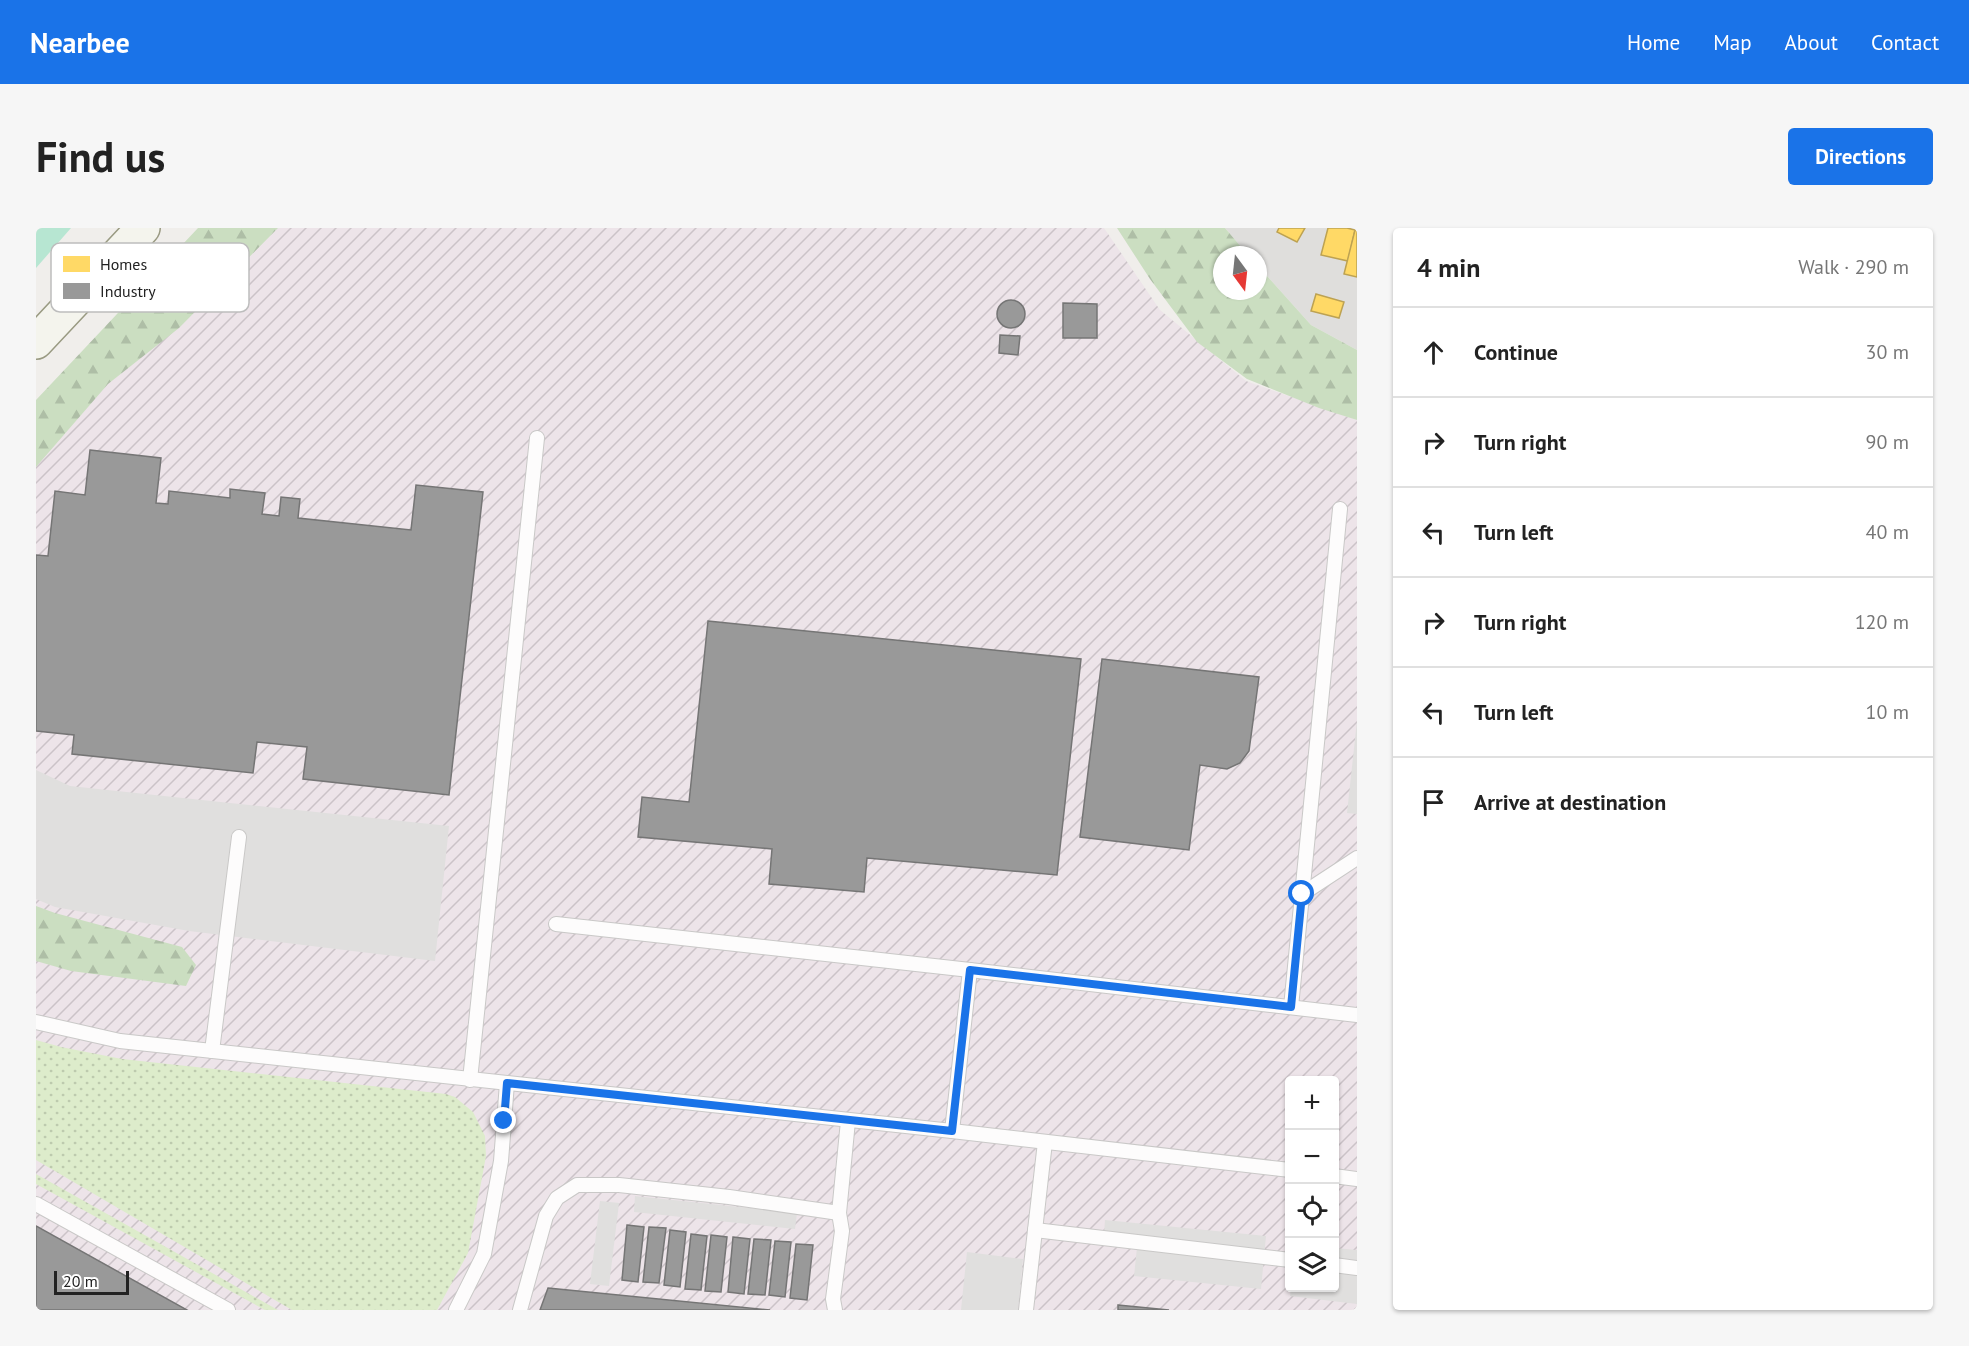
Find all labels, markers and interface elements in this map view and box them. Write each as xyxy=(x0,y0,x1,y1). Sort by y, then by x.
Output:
text: Nearbee xyxy=(30,24,130,61)
text: Home xyxy=(1627,29,1680,56)
text: Map xyxy=(1713,29,1752,56)
text: About xyxy=(1785,29,1838,56)
text: Contact xyxy=(1871,29,1939,56)
button: Directions xyxy=(1788,128,1933,185)
text: Find us xyxy=(36,129,165,184)
legend xyxy=(51,243,249,312)
north arrow xyxy=(1213,246,1267,300)
text: 4 min xyxy=(1417,251,1480,284)
text: Homes xyxy=(100,254,147,274)
text: Walk · 290 m xyxy=(1798,254,1909,280)
text: Industry xyxy=(100,281,156,301)
icon: ahead xyxy=(1417,336,1450,369)
text: Continue xyxy=(1474,338,1558,366)
text: 30 m xyxy=(1866,339,1909,365)
icon: right xyxy=(1417,426,1450,459)
text: Turn right xyxy=(1474,428,1566,456)
text: 90 m xyxy=(1866,429,1909,455)
icon: left xyxy=(1417,516,1450,549)
text: Turn left xyxy=(1474,518,1554,546)
text: 40 m xyxy=(1866,519,1909,545)
icon: right xyxy=(1417,606,1450,639)
text: Turn right xyxy=(1474,608,1566,636)
text: 120 m xyxy=(1855,609,1909,635)
icon: left xyxy=(1417,696,1450,729)
text: Turn left xyxy=(1474,698,1554,726)
text: 10 m xyxy=(1866,699,1909,725)
icon: arrive xyxy=(1417,786,1450,819)
text: Arrive at destination xyxy=(1474,788,1666,816)
route start xyxy=(1288,880,1314,906)
map controls xyxy=(1285,1076,1339,1292)
button: + xyxy=(1285,1076,1339,1130)
route end xyxy=(490,1107,516,1133)
button: − xyxy=(1285,1130,1339,1184)
button: locate xyxy=(1285,1184,1339,1238)
button: layers xyxy=(1285,1238,1339,1292)
scale bar xyxy=(54,1268,129,1296)
text: 20 m xyxy=(63,1271,98,1291)

